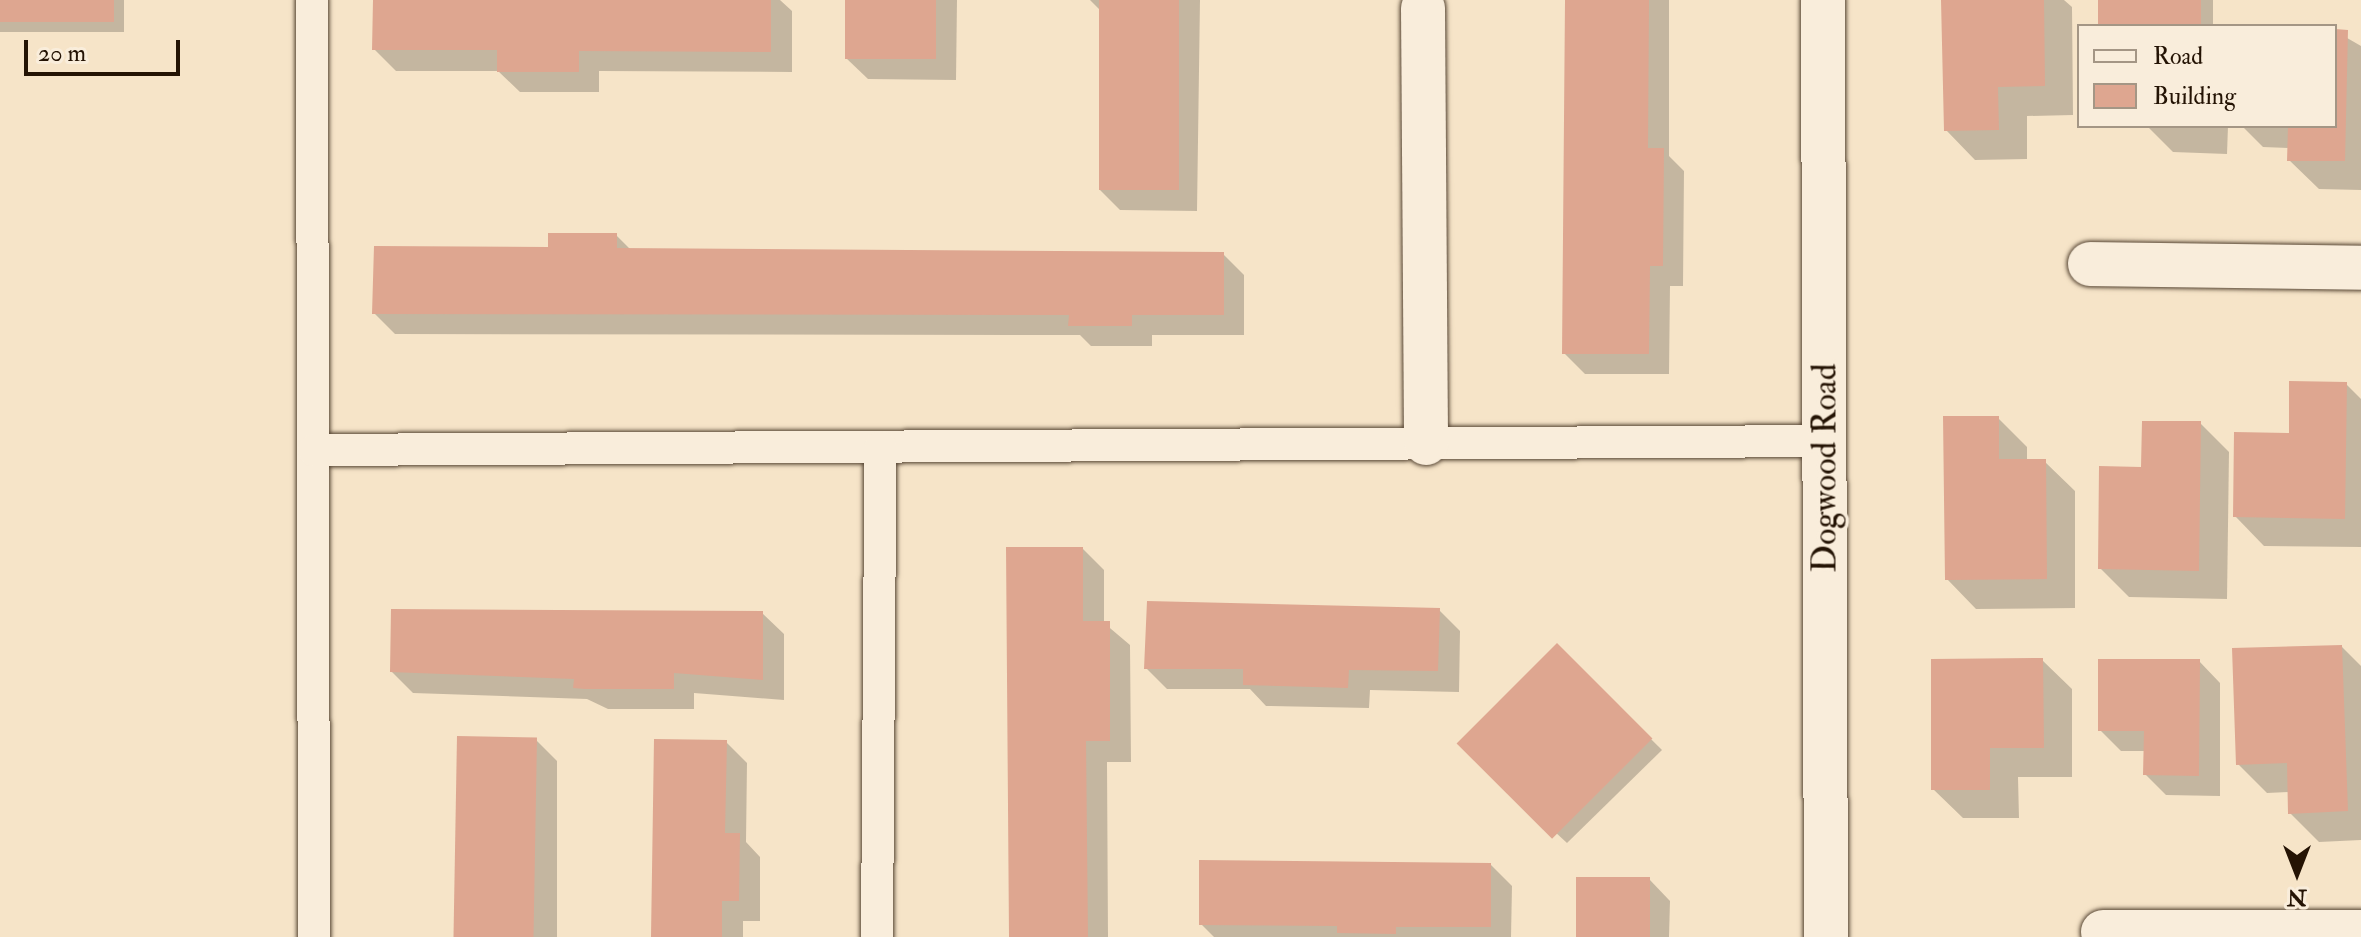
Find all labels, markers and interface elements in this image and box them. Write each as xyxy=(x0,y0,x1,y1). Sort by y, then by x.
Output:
scale bar xyxy=(28,24,184,74)
legend xyxy=(2077,24,2337,128)
text: 20 m xyxy=(38,38,86,69)
text: Road xyxy=(2153,41,2203,72)
text: Building xyxy=(2153,81,2236,112)
street label: Dogwood Road xyxy=(1805,363,1845,573)
north arrow xyxy=(2257,833,2337,913)
text: N xyxy=(2287,883,2307,911)

